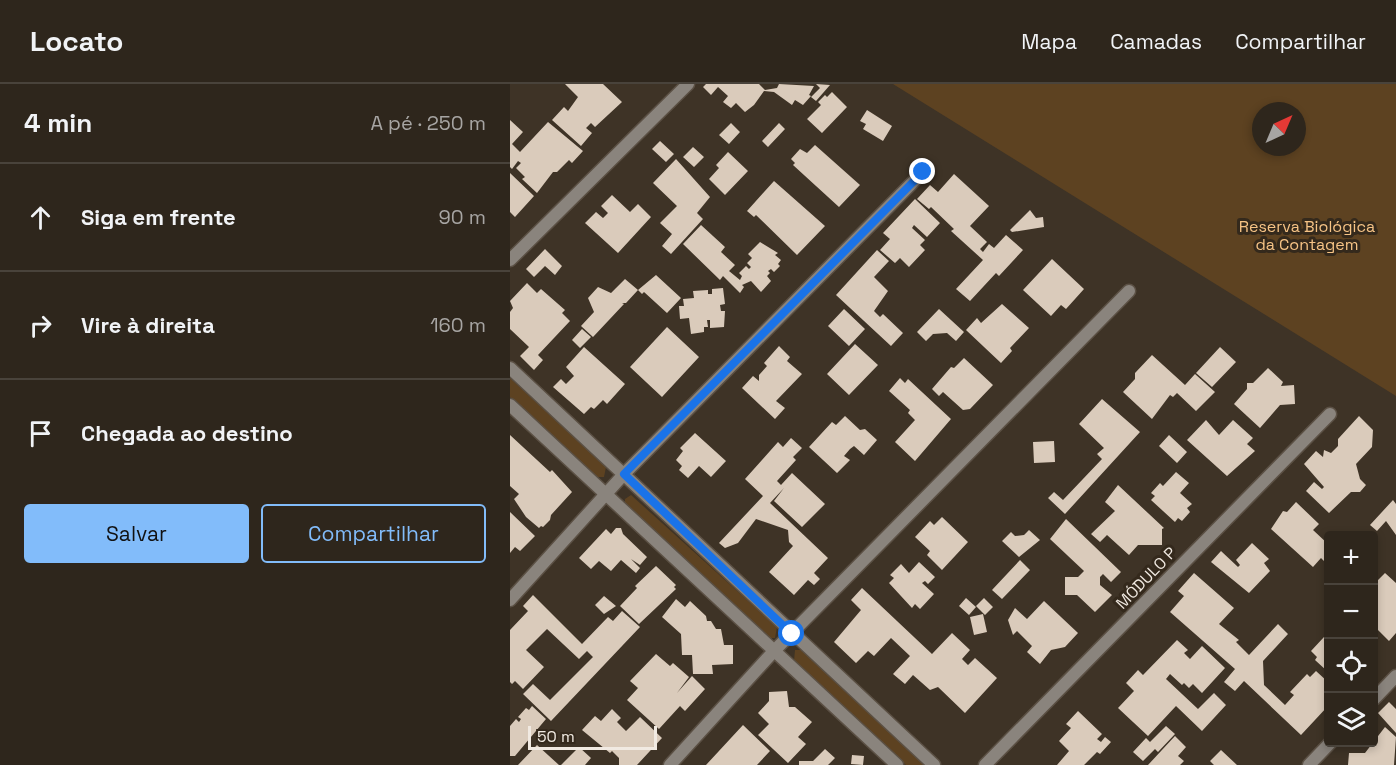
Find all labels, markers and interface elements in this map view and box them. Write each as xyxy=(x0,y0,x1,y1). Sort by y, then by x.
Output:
text: Locato xyxy=(30,23,123,59)
text: Mapa xyxy=(1021,28,1077,55)
text: Camadas xyxy=(1110,28,1202,55)
text: Compartilhar xyxy=(1235,28,1366,55)
north arrow xyxy=(1252,102,1306,156)
text: 4 min xyxy=(24,106,92,140)
text: A pé · 250 m xyxy=(371,110,486,136)
route end xyxy=(909,158,935,184)
icon: ahead xyxy=(24,201,57,234)
text: Siga em frente xyxy=(81,203,236,231)
text: 90 m xyxy=(439,204,486,230)
park label: Reserva Biológica da Contagem xyxy=(1239,216,1375,255)
icon: right xyxy=(24,309,57,342)
text: Vire à direita xyxy=(81,311,215,339)
text: 160 m xyxy=(430,312,486,338)
icon: arrive xyxy=(24,417,57,450)
text: Chegada ao destino xyxy=(81,419,293,447)
button: Salvar xyxy=(24,504,249,563)
button: Compartilhar xyxy=(261,504,486,563)
map controls xyxy=(1324,531,1378,747)
button: + xyxy=(1324,531,1378,585)
street label: MÓDULO P xyxy=(1111,542,1181,613)
button: − xyxy=(1324,585,1378,639)
route start xyxy=(778,620,804,646)
button: locate xyxy=(1324,639,1378,693)
button: layers xyxy=(1324,693,1378,747)
scale bar xyxy=(528,723,657,750)
text: 50 m xyxy=(537,726,575,747)

